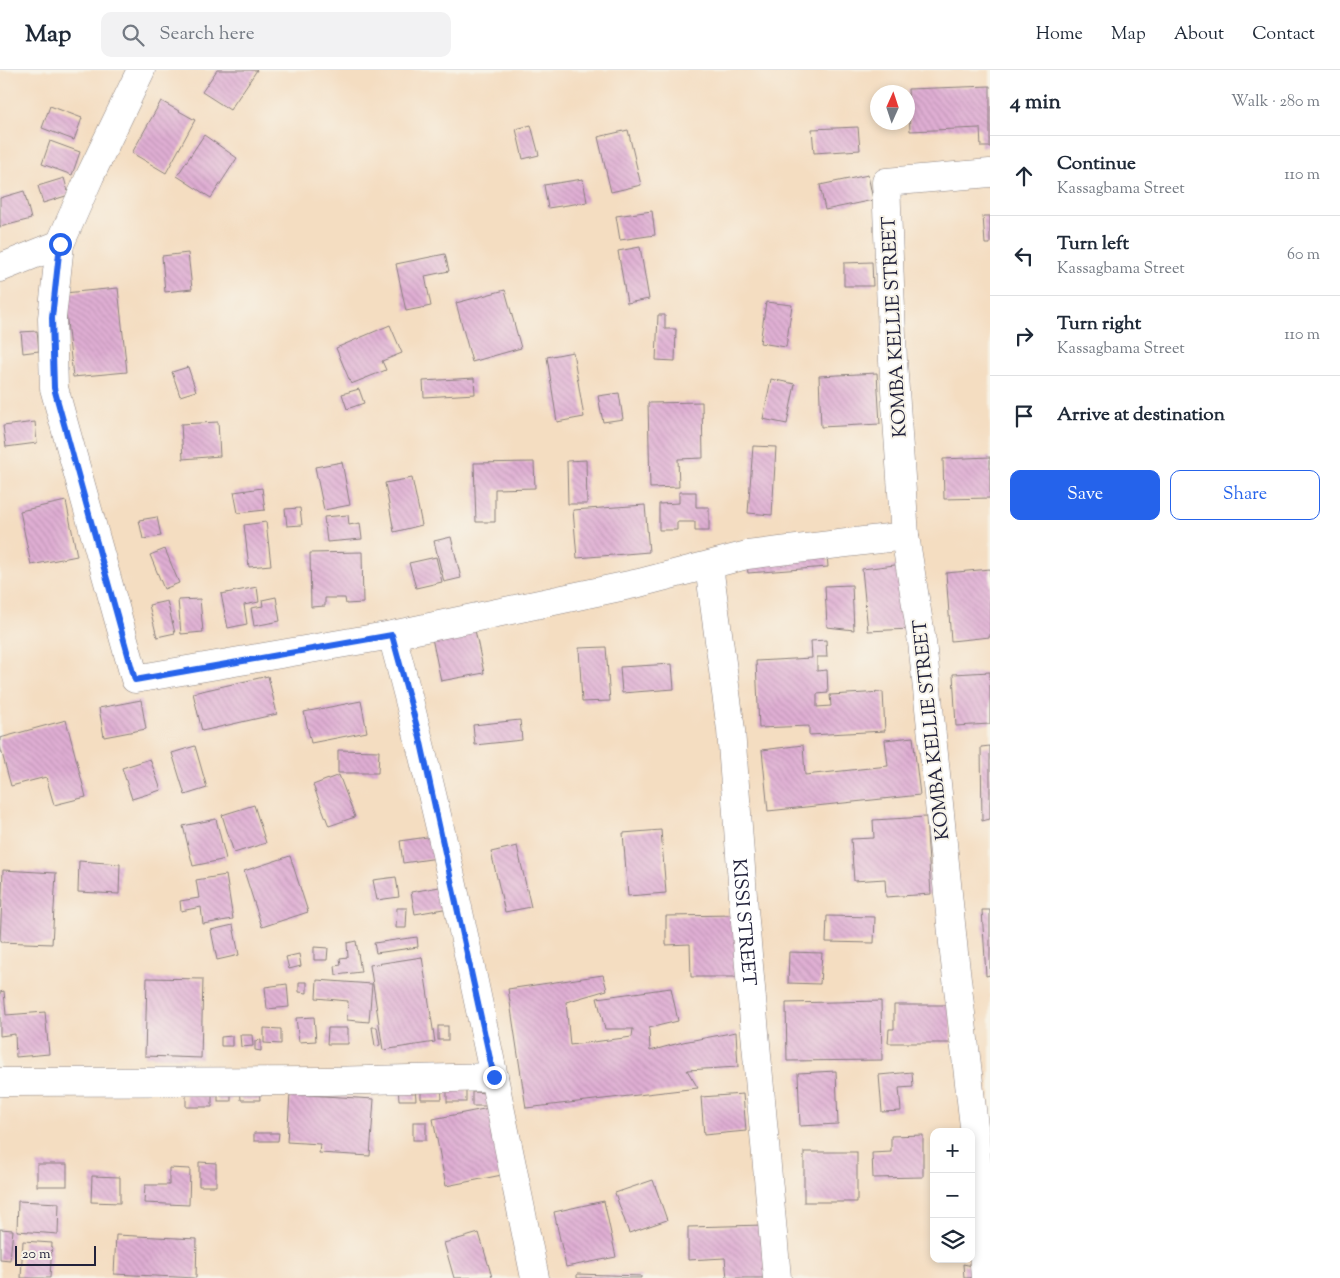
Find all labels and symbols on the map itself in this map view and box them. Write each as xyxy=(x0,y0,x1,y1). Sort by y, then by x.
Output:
north arrow xyxy=(870,85,915,130)
street label: KOMBA KELLIE STREET xyxy=(876,215,915,438)
route start xyxy=(49,233,72,256)
street label: KOMBA KELLIE STREET xyxy=(907,618,958,841)
street label: KISSI STREET xyxy=(724,858,762,987)
route end xyxy=(483,1066,506,1089)
scale bar xyxy=(15,1243,96,1266)

